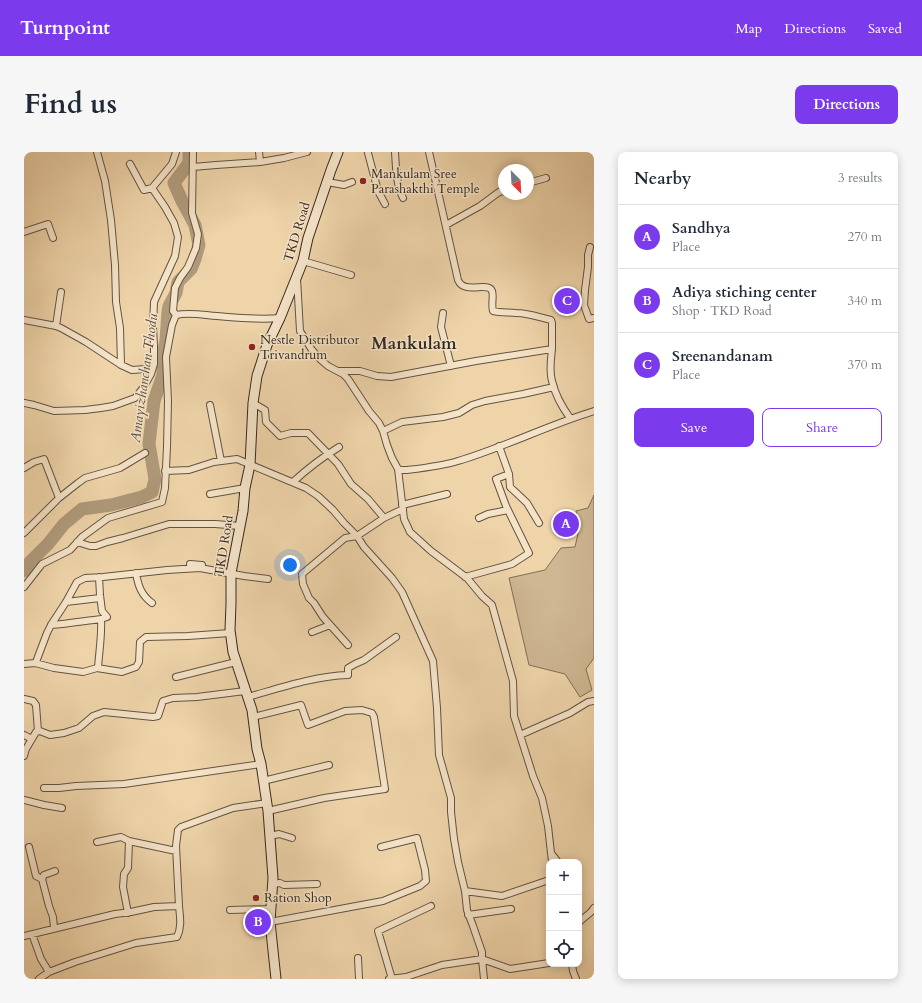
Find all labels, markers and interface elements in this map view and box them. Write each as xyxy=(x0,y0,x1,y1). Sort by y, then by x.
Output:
text: Turnpoint xyxy=(20,15,110,41)
text: Map xyxy=(736,19,762,38)
text: Directions xyxy=(784,19,846,38)
text: Saved xyxy=(868,19,902,38)
text: Find us xyxy=(24,85,117,123)
button: Directions xyxy=(795,85,898,124)
north arrow xyxy=(498,164,534,200)
place label: Mankulam Sree Parashakthi Temple xyxy=(371,165,480,198)
text: Nearby xyxy=(634,167,691,190)
text: 3 results xyxy=(838,169,882,187)
marker: Mankulam Sree Parashakthi Temple xyxy=(358,176,368,186)
street label: TKD Road xyxy=(279,200,315,264)
text: Sandhya xyxy=(672,218,730,238)
text: A xyxy=(642,228,652,246)
text: 270 m xyxy=(848,228,882,246)
text: Place xyxy=(672,238,700,256)
text: Adiya stiching center xyxy=(672,282,816,302)
pin: C xyxy=(554,286,580,316)
text: B xyxy=(642,292,652,310)
text: 340 m xyxy=(848,292,882,310)
text: Shop · TKD Road xyxy=(672,302,772,320)
water label: Amayizhanchan Thodu xyxy=(125,312,162,445)
place label: Nestle Distributor Trivandrum xyxy=(260,331,359,364)
district label: Mankulam xyxy=(371,332,457,355)
marker: Nestle Distributor Trivandrum xyxy=(247,342,257,352)
text: Sreenandanam xyxy=(672,346,773,366)
text: C xyxy=(642,356,652,374)
text: 370 m xyxy=(848,356,882,374)
text: Place xyxy=(672,366,700,384)
button: Save xyxy=(634,408,754,447)
button: Share xyxy=(762,408,882,447)
pin: A xyxy=(553,509,579,539)
street label: TKD Road xyxy=(210,514,238,578)
your location xyxy=(280,555,300,575)
map controls xyxy=(546,859,582,967)
button: + xyxy=(546,859,582,895)
place label: Ration Shop xyxy=(264,889,332,907)
marker: Ration Shop xyxy=(251,893,261,903)
button: − xyxy=(546,895,582,931)
pin: B xyxy=(245,907,271,937)
button: locate xyxy=(546,931,582,967)

